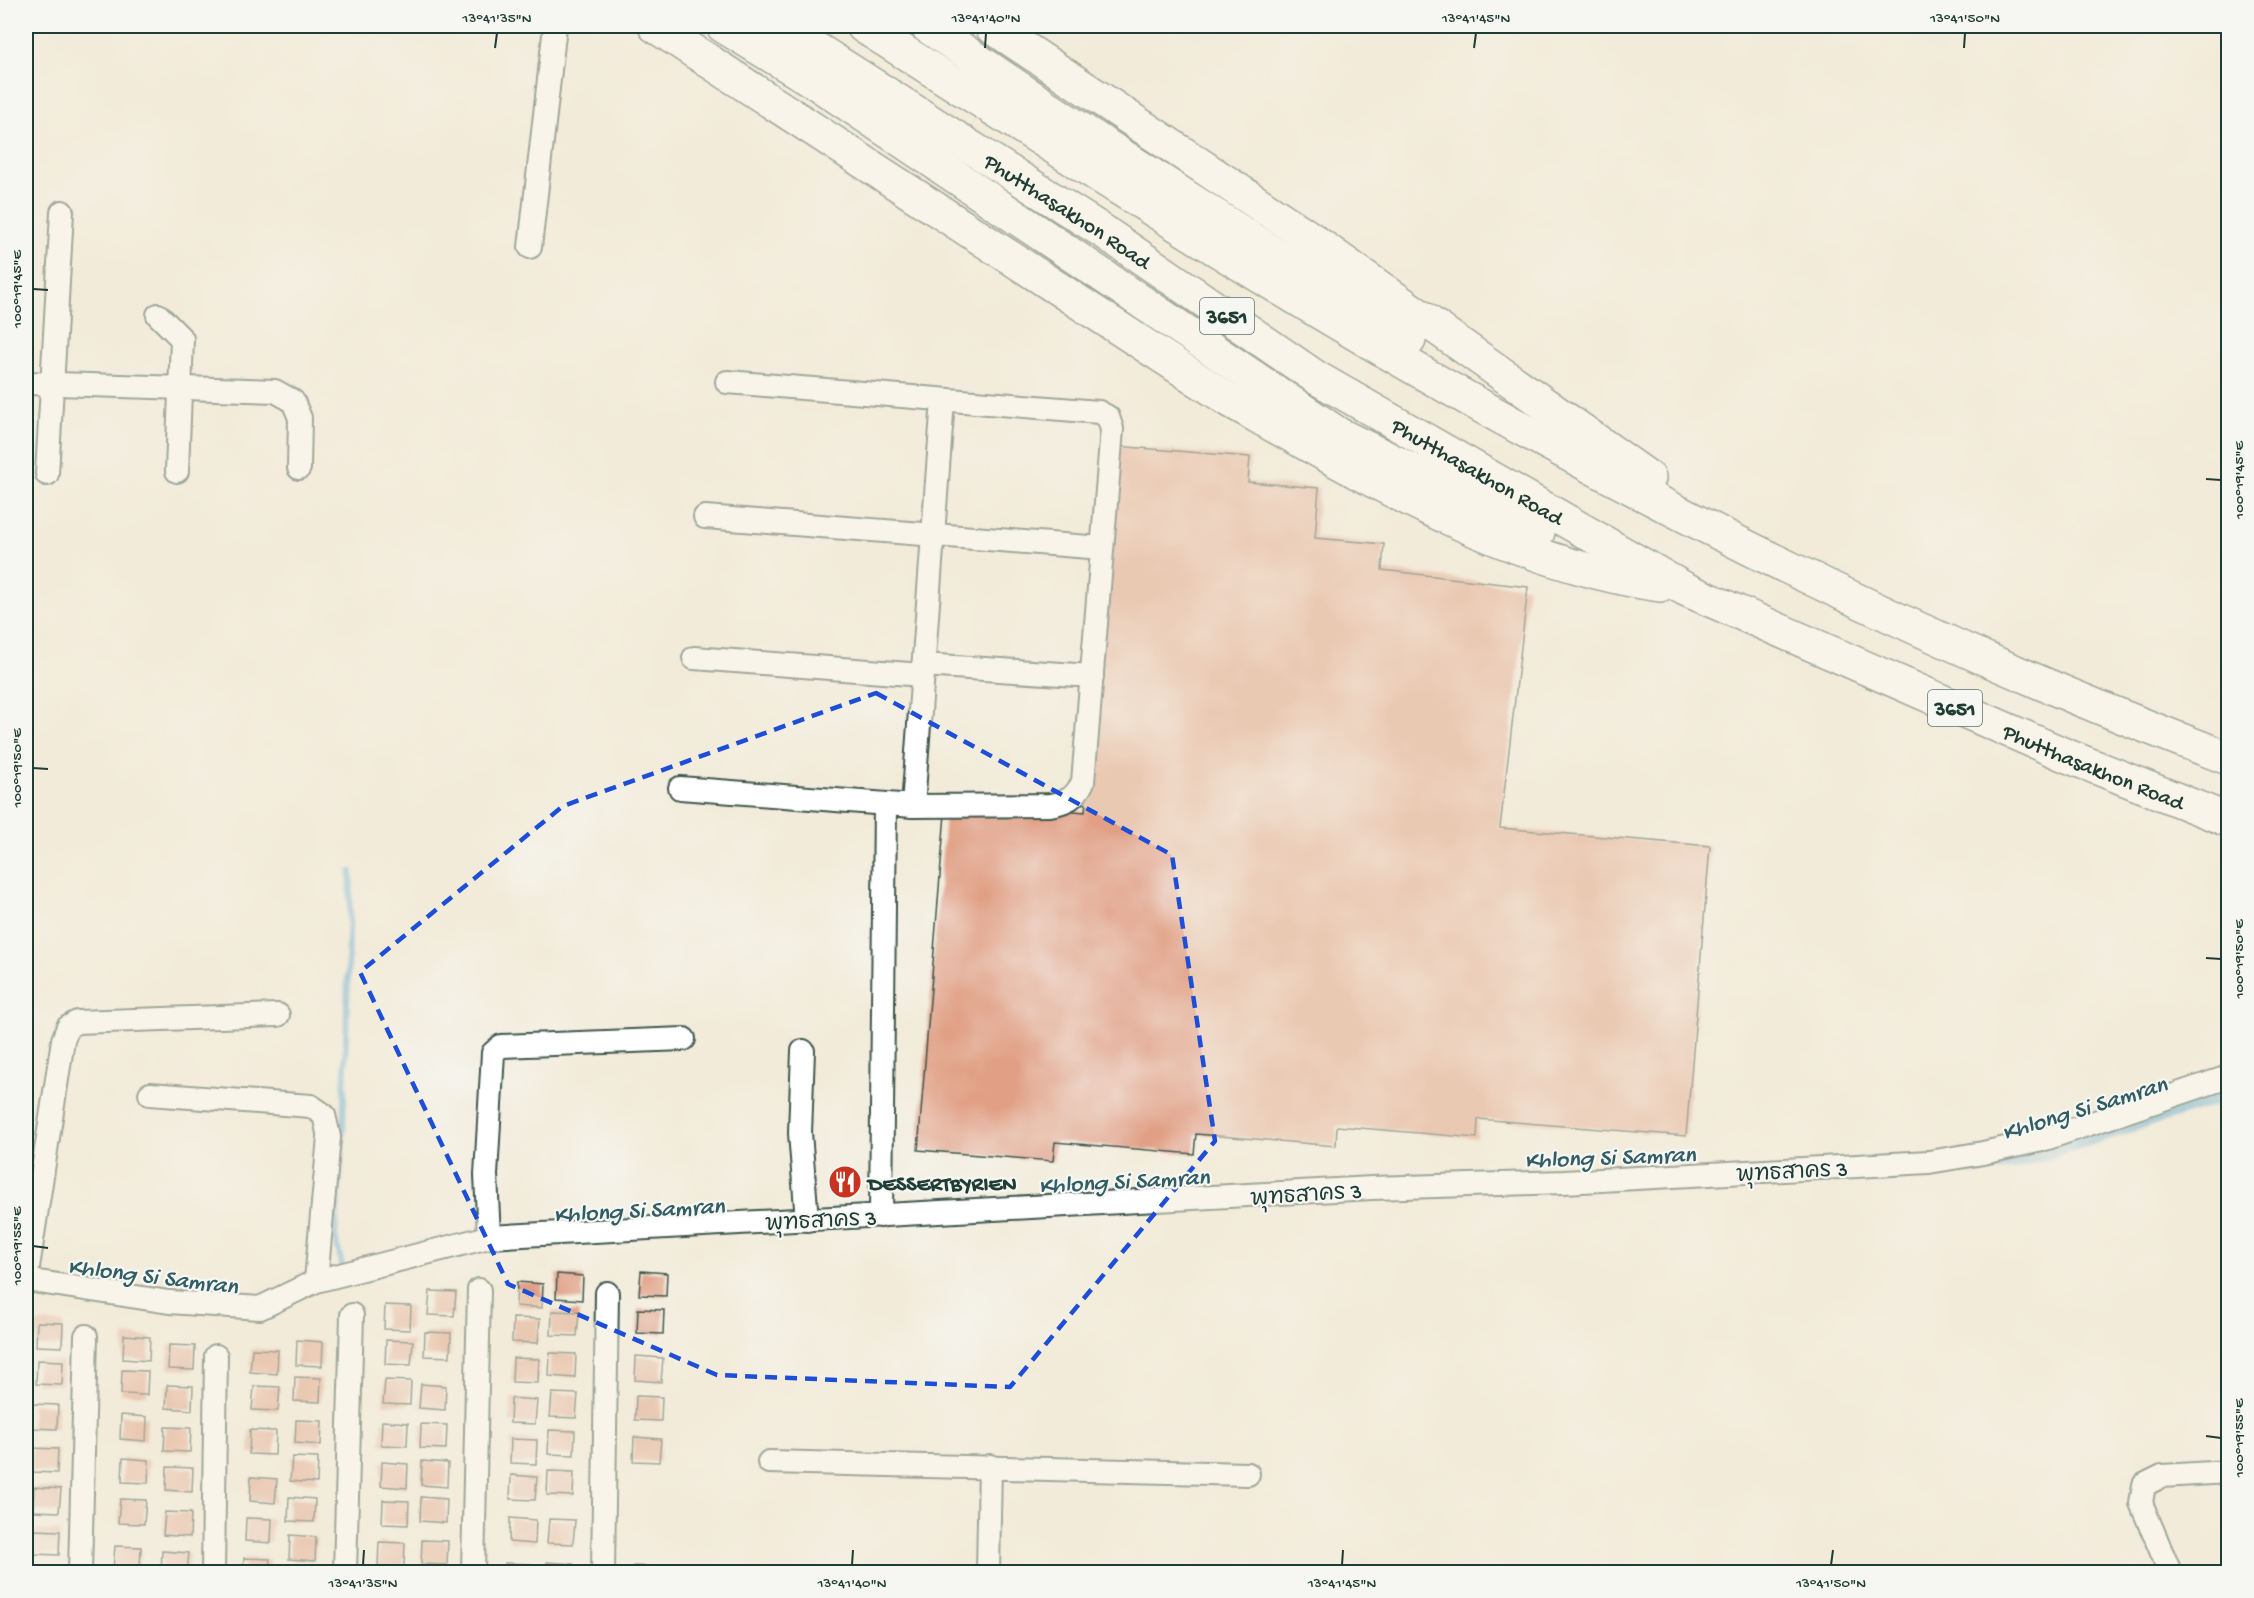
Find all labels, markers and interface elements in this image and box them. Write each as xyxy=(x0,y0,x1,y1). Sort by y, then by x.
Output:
text: 13°41'35"N xyxy=(461,10,532,28)
text: 13°41'40"N xyxy=(950,10,1021,28)
text: 13°41'45"N xyxy=(1441,10,1510,28)
text: 13°41'50"N xyxy=(1929,10,2000,28)
street label: Phutthasakhon Road xyxy=(977,149,1156,278)
text: 100°19'45"E xyxy=(9,249,27,329)
road number: 3651 xyxy=(1200,298,1254,334)
street label: Phutthasakhon Road xyxy=(1385,414,1568,534)
text: 100°19'45"E xyxy=(2231,440,2249,520)
road number: 3651 xyxy=(1928,690,1982,726)
street label: Phutthasakhon Road xyxy=(1997,720,2189,819)
text: 100°19'50"E xyxy=(9,728,27,809)
text: 100°19'50"E xyxy=(2231,919,2249,1000)
water label: Khlong Si Samran xyxy=(1999,1071,2172,1149)
water label: Khlong Si Samran xyxy=(1524,1142,1697,1177)
street label: พุทธสาคร 3 xyxy=(1736,1158,1849,1190)
restaurant icon: DESSERTBYRIEN xyxy=(827,1164,863,1200)
water label: Khlong Si Samran xyxy=(1038,1165,1211,1202)
place label: DESSERTBYRIEN xyxy=(866,1173,1017,1199)
street label: พุทธสาคร 3 xyxy=(1250,1180,1363,1214)
water label: Khlong Si Samran xyxy=(553,1194,726,1231)
text: 100°19'55"E xyxy=(9,1206,27,1286)
street label: พุทธสาคร 3 xyxy=(765,1207,878,1239)
water label: Khlong Si Samran xyxy=(66,1254,240,1303)
text: 100°19'55"E xyxy=(2231,1398,2249,1478)
text: 13°41'35"N xyxy=(327,1575,398,1593)
text: 13°41'40"N xyxy=(816,1575,887,1593)
text: 13°41'45"N xyxy=(1307,1575,1376,1593)
text: 13°41'50"N xyxy=(1795,1575,1866,1593)

